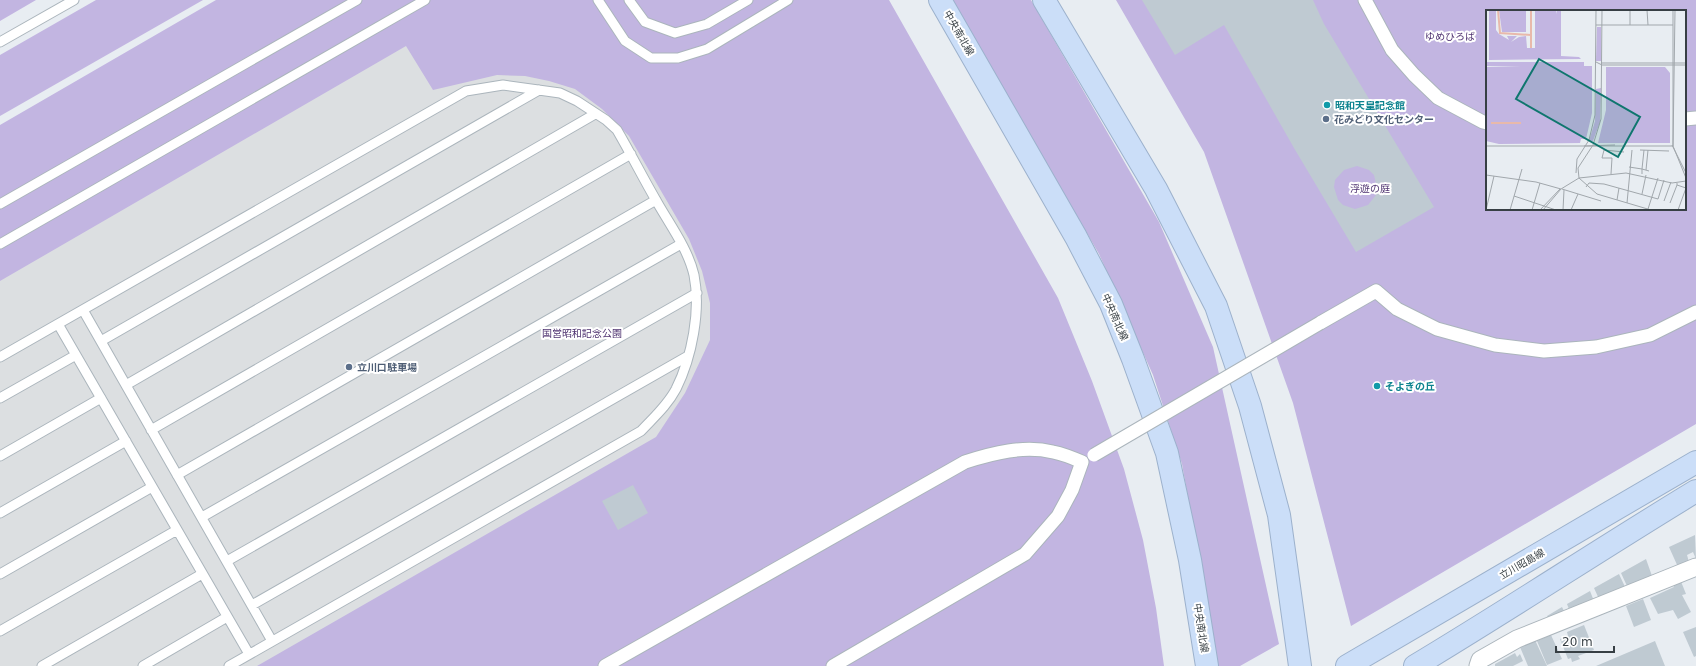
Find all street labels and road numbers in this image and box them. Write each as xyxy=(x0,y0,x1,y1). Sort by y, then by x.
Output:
street label: 中央南北線 xyxy=(942,9,976,57)
street label: 中央南北線 xyxy=(1100,292,1130,342)
street label: 立川昭島線 xyxy=(1498,547,1546,581)
street label: 中央南北線 xyxy=(1192,602,1210,654)

